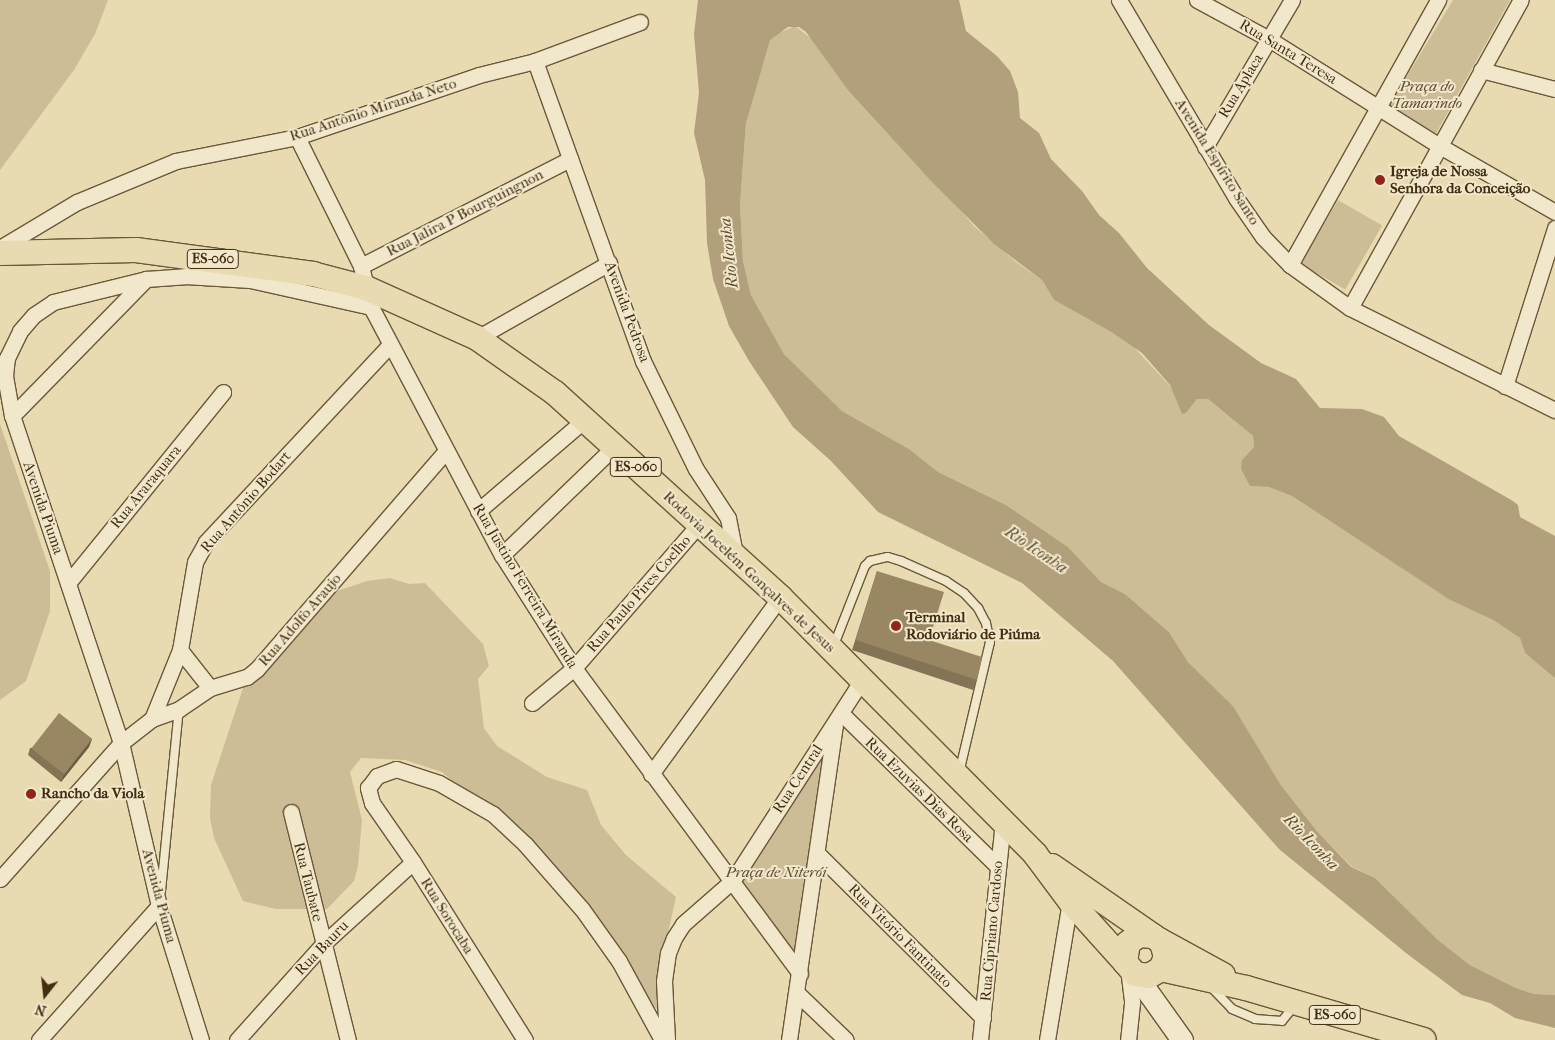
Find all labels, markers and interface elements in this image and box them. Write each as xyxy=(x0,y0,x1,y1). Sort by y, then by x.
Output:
street label: Rua Santa Teresa xyxy=(1236,16,1340,88)
street label: Rua Aplaca xyxy=(1215,51,1267,121)
street label: Rua Antônio Miranda Neto xyxy=(287,75,459,145)
park label: Praça do Tamarindo xyxy=(1392,77,1462,112)
street label: Avenida Espírito Santo xyxy=(1171,95,1263,229)
place label: Igreja de Nossa Senhora da Conceição xyxy=(1390,162,1530,197)
street label: Rua Jalira P Bourguingnon xyxy=(383,166,547,260)
marker: Igreja de Nossa Senhora da Conceição xyxy=(1374,174,1386,186)
water label: Rio Iconha xyxy=(716,217,742,289)
road number: ES-060 xyxy=(187,248,239,270)
street label: Avenida Pedrosa xyxy=(600,259,654,365)
street label: Rua Araraquara xyxy=(107,442,185,532)
street label: Rua Antônio Bodart xyxy=(197,448,295,556)
road number: ES-060 xyxy=(610,456,662,478)
street label: Avenida Piuma xyxy=(19,459,67,557)
street label: Rodovia Jocelém Gonçalves de Jesus xyxy=(659,487,839,657)
street label: Rua Justino Ferreira Miranda xyxy=(468,500,582,672)
water label: Rio Iconha xyxy=(1001,522,1071,578)
street label: Rua Paulo Pires Coelho xyxy=(583,532,695,656)
street label: Rua Adolfo Araujo xyxy=(255,570,345,670)
place label: Terminal Rodoviário de Piúma xyxy=(906,608,1040,643)
marker: Terminal Rodoviário de Piúma xyxy=(890,620,902,632)
street label: Rua Ezuvias Dias Rosa xyxy=(861,734,977,846)
street label: Rua Central xyxy=(769,741,827,817)
place label: Rancho da Viola xyxy=(41,785,144,803)
marker: Rancho da Viola xyxy=(25,788,37,800)
water label: Rio Iconha xyxy=(1280,810,1342,874)
street label: Rua Taubate xyxy=(289,841,327,923)
street label: Avenida Piuma xyxy=(138,847,180,945)
street label: Rua Cipriano Cardoso xyxy=(977,860,1007,1002)
park label: Praça de Niterói xyxy=(726,864,826,882)
street label: Rua Sorocaba xyxy=(416,874,478,958)
street label: Rua Vitório Fantinato xyxy=(844,880,956,992)
street label: Rua Bauru xyxy=(291,917,353,979)
north arrow xyxy=(20,970,70,1020)
text: N xyxy=(33,1000,48,1020)
road number: ES-060 xyxy=(1309,1004,1361,1026)

